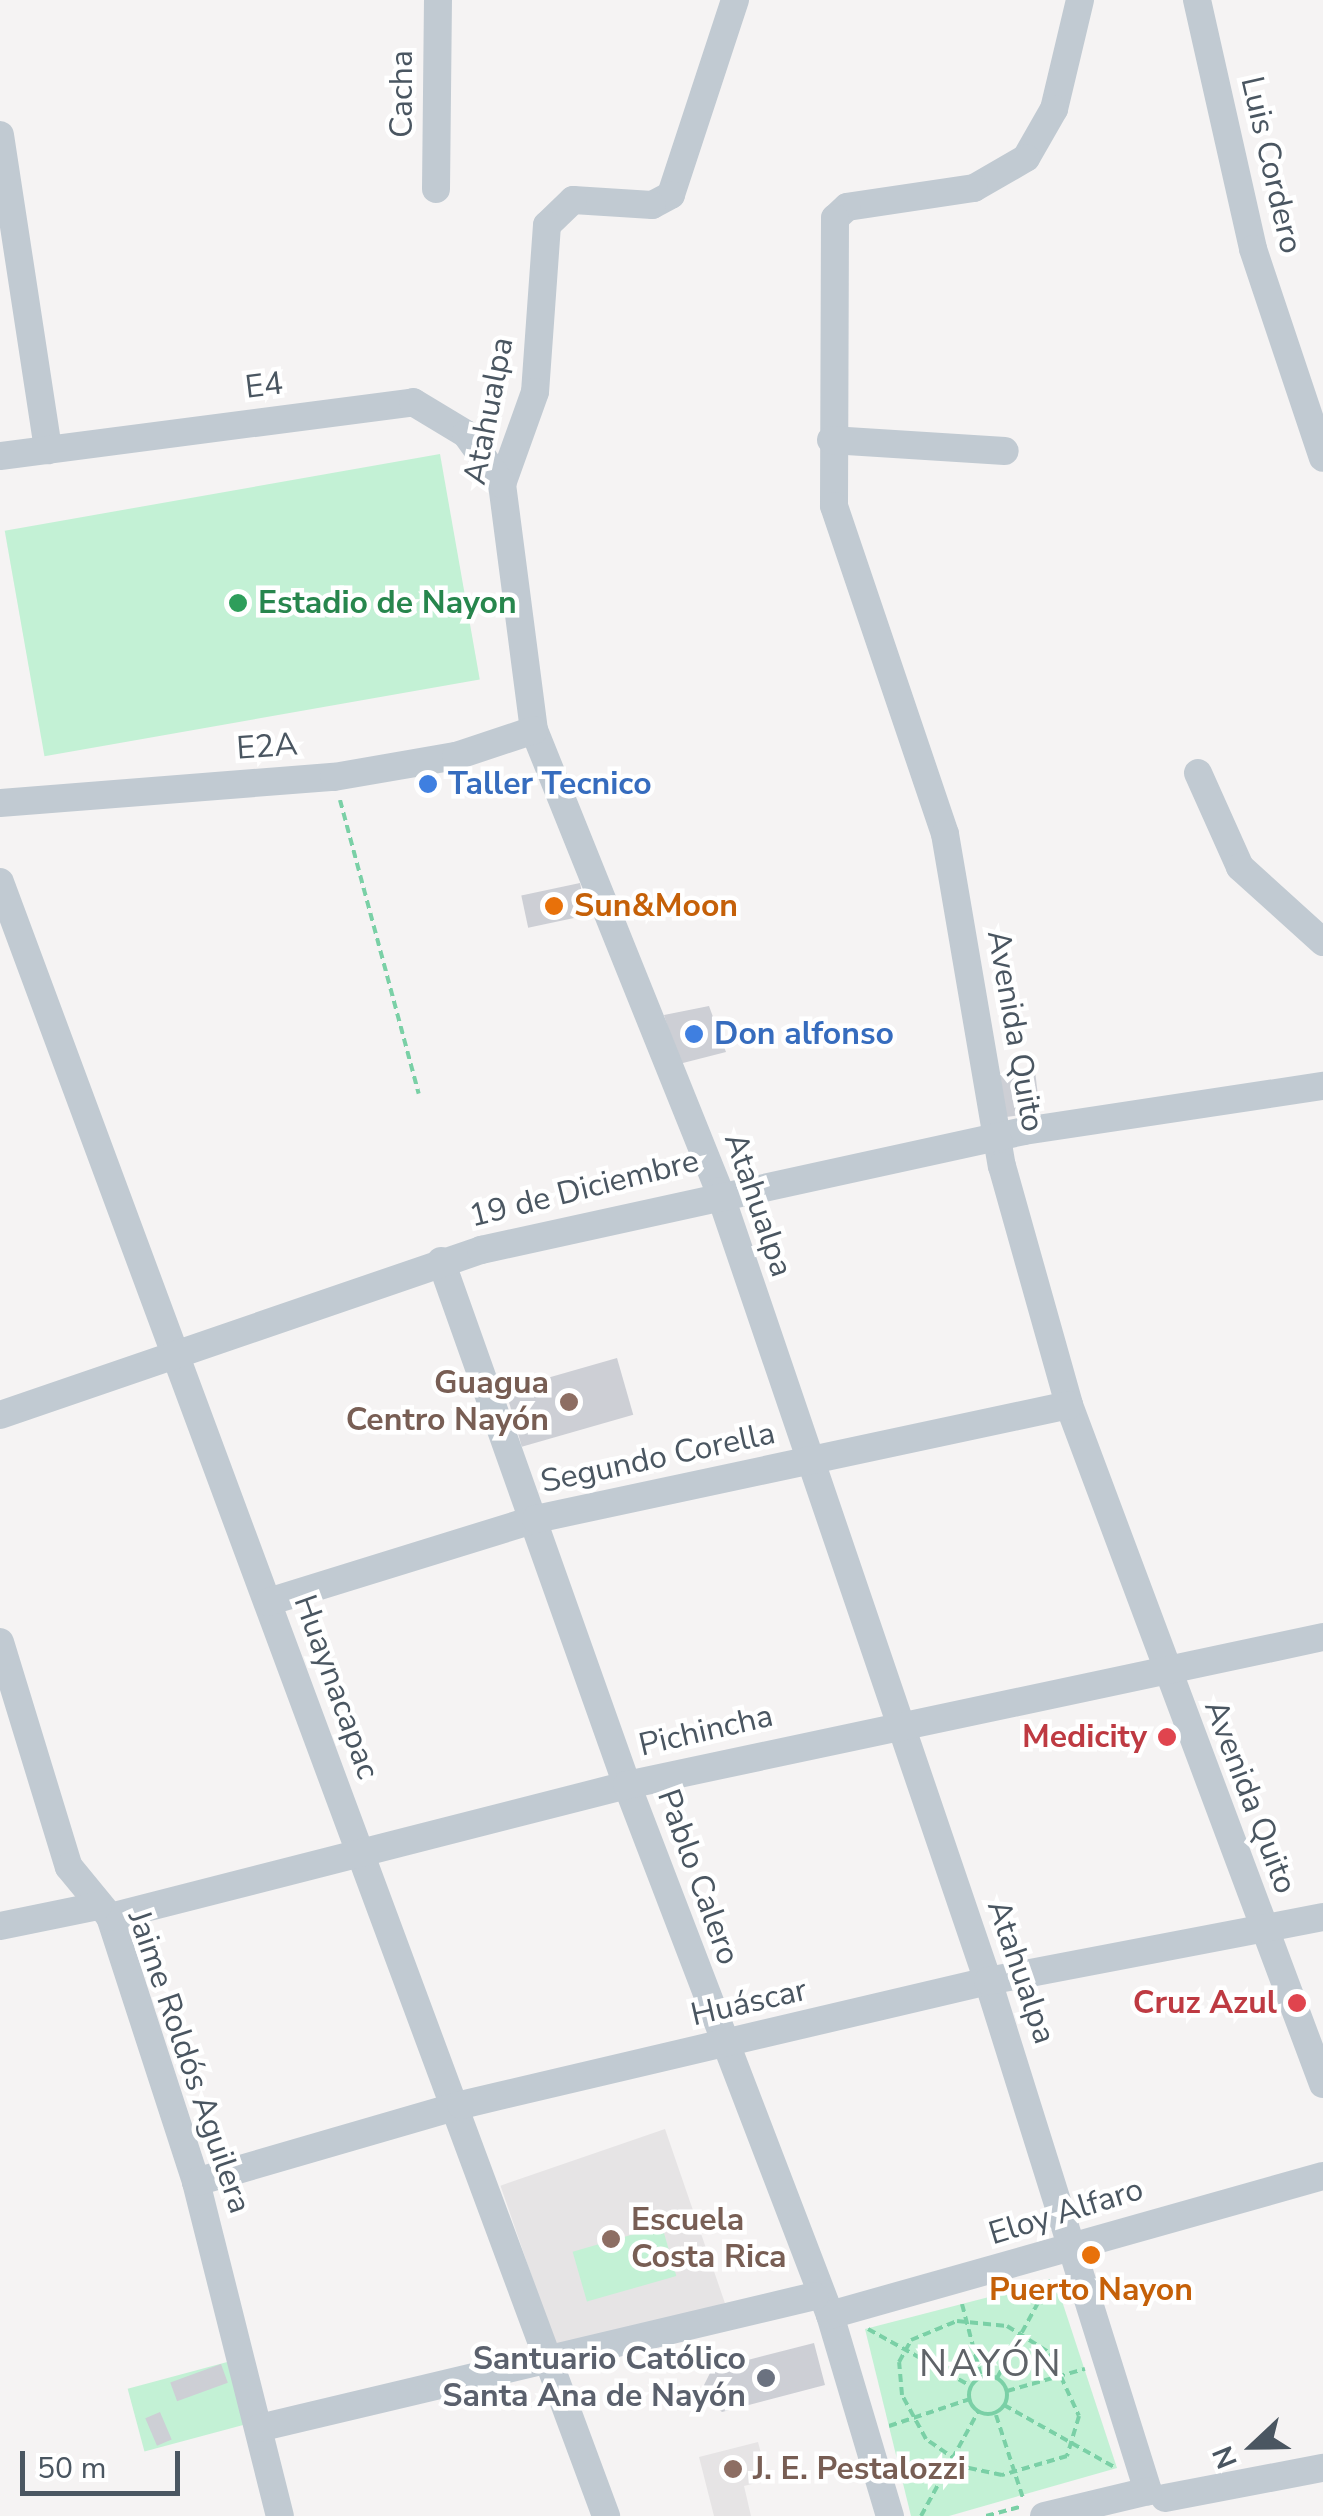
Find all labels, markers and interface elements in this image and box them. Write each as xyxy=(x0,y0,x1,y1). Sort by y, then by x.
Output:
street label: Cacha xyxy=(383,50,421,138)
street label: Luis Cordero xyxy=(1232,73,1310,257)
street label: Atahualpa xyxy=(456,334,522,488)
street label: E4 xyxy=(243,365,285,407)
place label: Estadio de Nayon xyxy=(258,584,517,622)
marker: Estadio de Nayon xyxy=(227,592,249,614)
street label: E2A xyxy=(235,726,299,768)
place label: Taller Tecnico xyxy=(448,765,652,803)
marker: Taller Tecnico xyxy=(417,773,439,795)
place label: Sun&Moon xyxy=(574,887,738,925)
marker: Sun&Moon xyxy=(543,895,565,917)
street label: Avenida Quito xyxy=(978,927,1052,1135)
place label: Don alfonso xyxy=(714,1015,894,1053)
marker: Don alfonso xyxy=(683,1023,705,1045)
street label: Atahualpa xyxy=(716,1128,800,1282)
street label: 19 de Diciembre xyxy=(465,1142,703,1236)
place label: Guagua Centro Nayón xyxy=(346,1365,549,1440)
marker: Guagua Centro Nayón xyxy=(558,1391,580,1413)
street label: Segundo Corella xyxy=(537,1414,779,1502)
street label: Huaynacapac xyxy=(285,1590,387,1784)
street label: Avenida Quito xyxy=(1196,1695,1304,1899)
street label: Pichincha xyxy=(635,1697,777,1765)
place label: Medicity xyxy=(1022,1718,1147,1756)
marker: Medicity xyxy=(1156,1726,1178,1748)
street label: Pablo Calero xyxy=(649,1784,747,1970)
street label: Atahualpa xyxy=(979,1895,1063,2049)
street label: Jaime Roldós Aguilera xyxy=(119,1906,259,2218)
street label: Huáscar xyxy=(687,1971,811,2035)
place label: Cruz Azul xyxy=(1133,1984,1277,2022)
marker: Cruz Azul xyxy=(1286,1992,1308,2014)
street label: Eloy Alfaro xyxy=(984,2170,1148,2254)
place label: Escuela Costa Rica xyxy=(631,2202,787,2277)
marker: Escuela Costa Rica xyxy=(600,2228,622,2250)
marker: Puerto Nayon xyxy=(1080,2244,1102,2266)
place label: Puerto Nayon xyxy=(989,2271,1193,2309)
place label: Santuario Católico Santa Ana de Nayón xyxy=(442,2341,746,2416)
district label: NAYÓN xyxy=(919,2341,1063,2387)
marker: Santuario Católico Santa Ana de Nayón xyxy=(755,2367,777,2389)
north arrow xyxy=(1203,2396,1303,2496)
scale bar xyxy=(25,2431,185,2493)
text: N xyxy=(1204,2440,1247,2474)
text: 50 m xyxy=(37,2448,106,2489)
place label: J. E. Pestalozzi xyxy=(753,2450,966,2488)
marker: J. E. Pestalozzi xyxy=(722,2458,744,2480)

